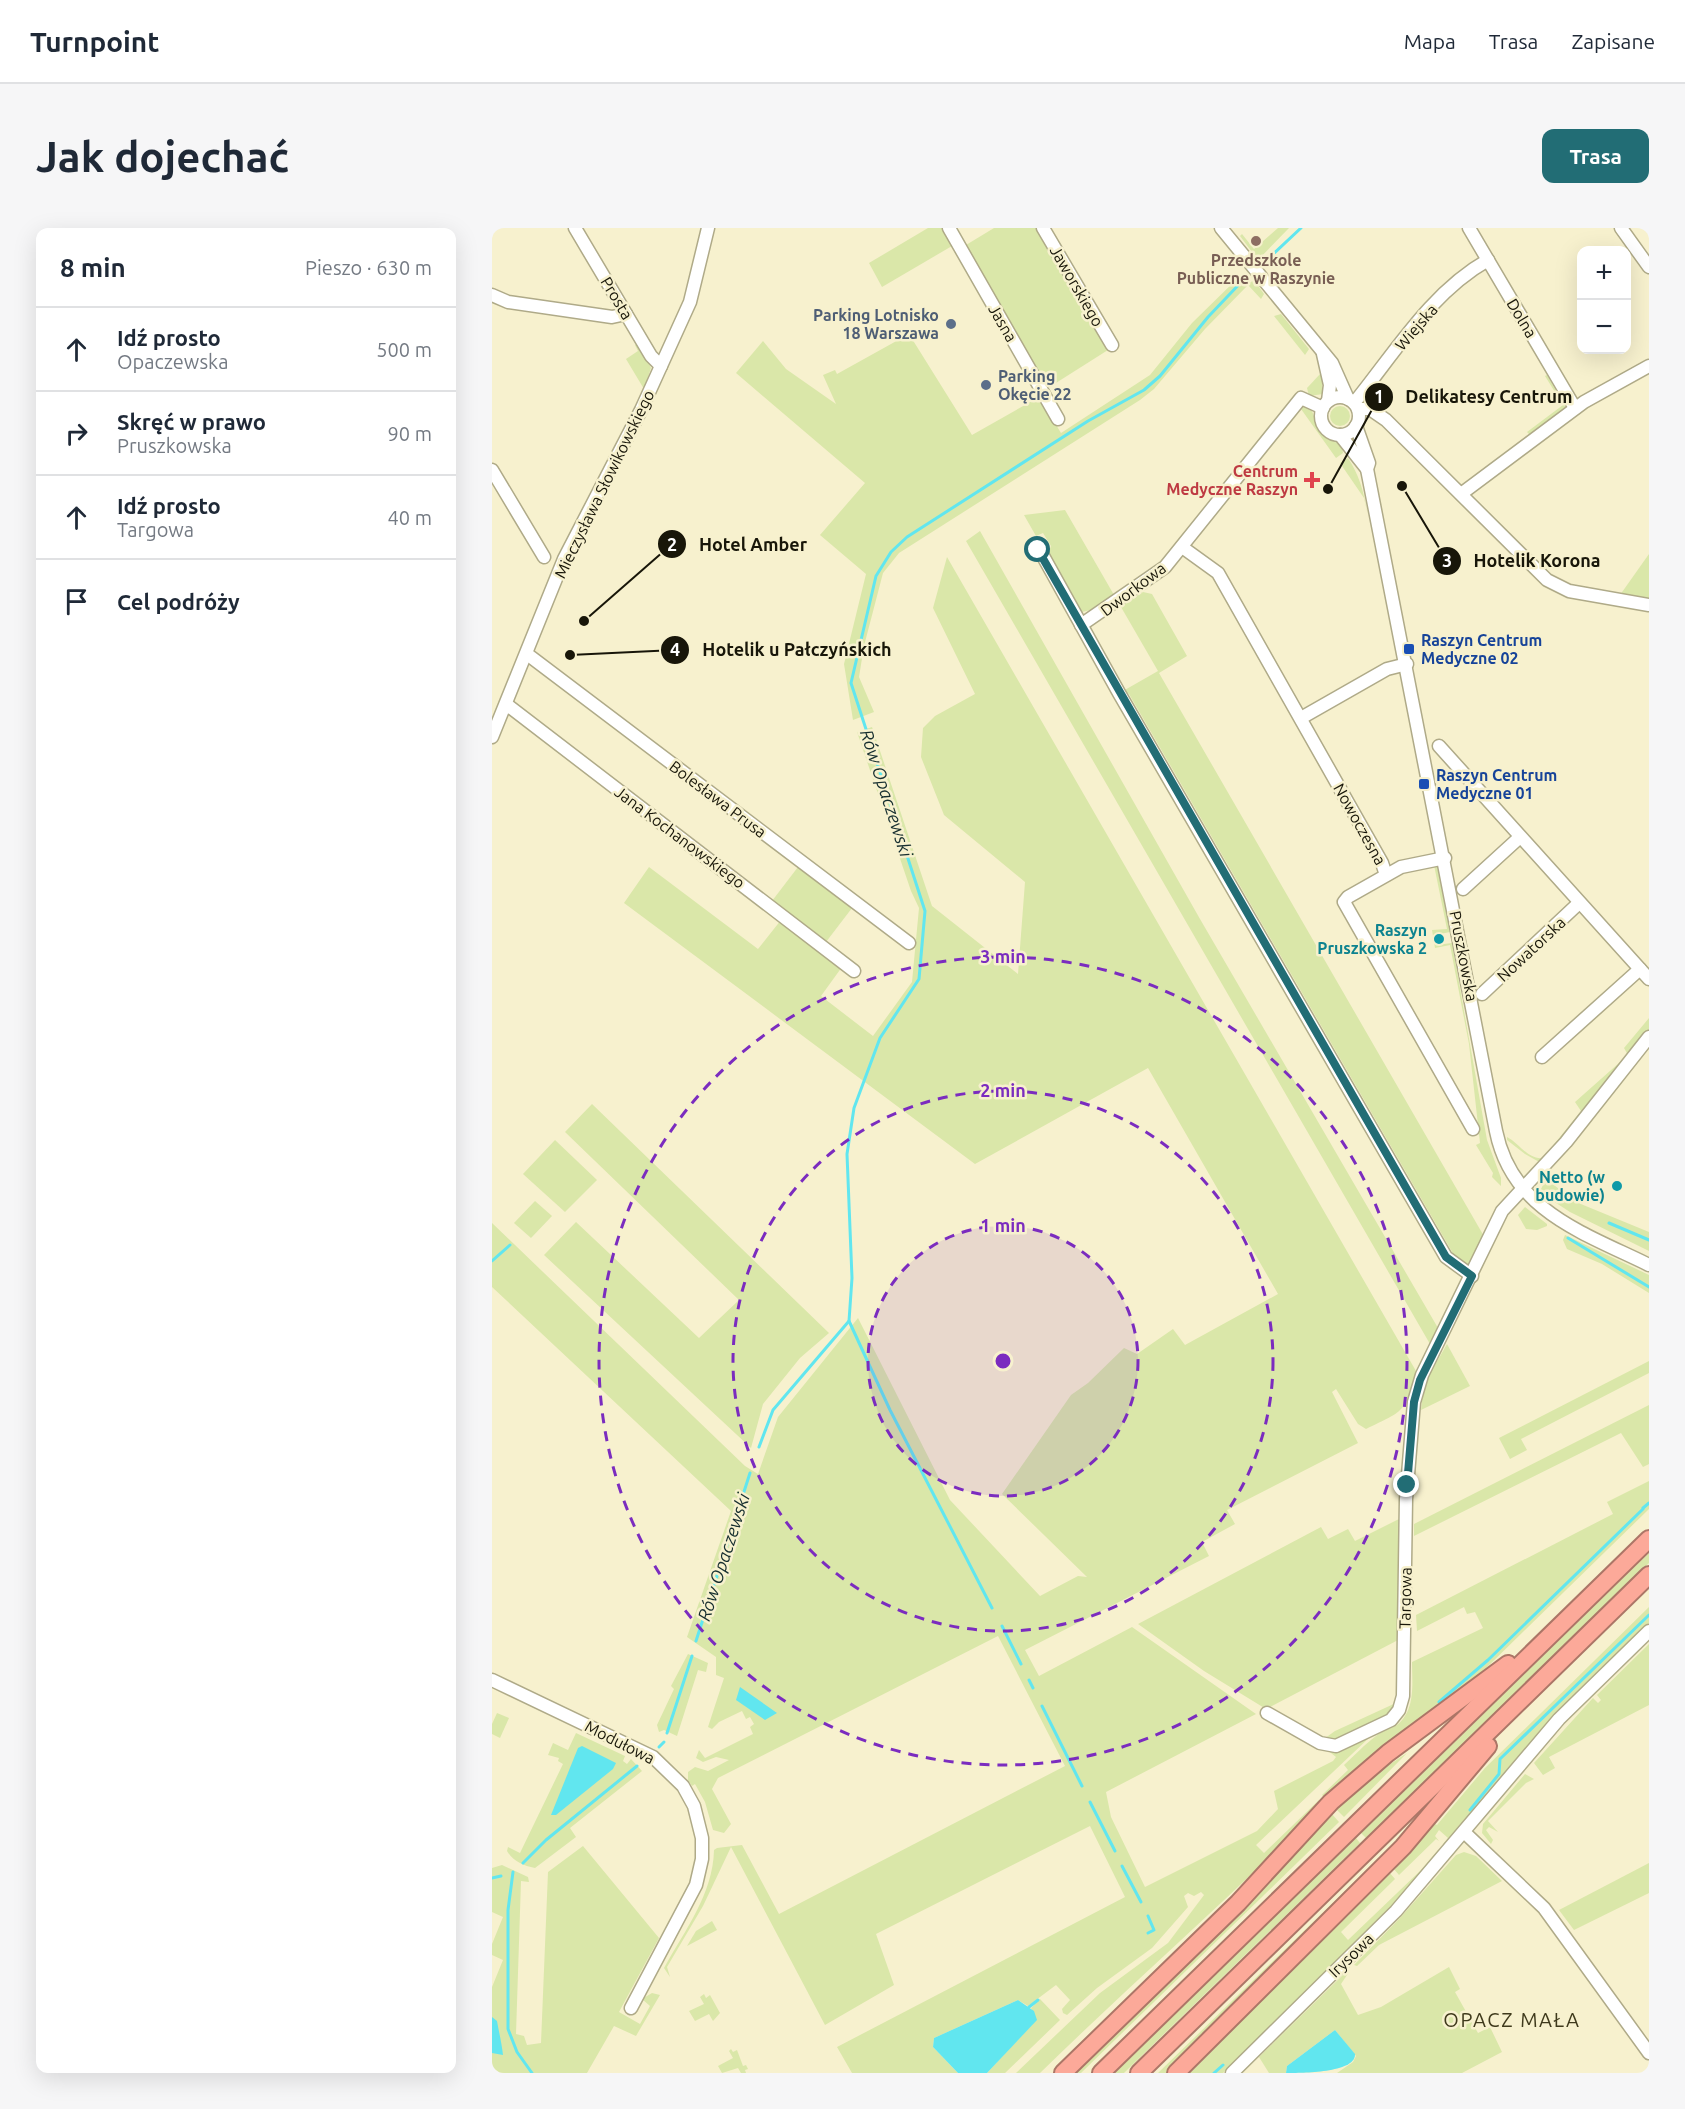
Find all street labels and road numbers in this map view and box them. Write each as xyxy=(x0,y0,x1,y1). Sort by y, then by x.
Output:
street label: Jaworskiego xyxy=(1047,242,1107,330)
street label: Prosta xyxy=(597,273,637,323)
street label: Dolna xyxy=(1503,295,1541,341)
street label: Wiejska xyxy=(1391,300,1441,354)
street label: Jasna xyxy=(985,301,1021,345)
street label: Mieczysława Słowikowskiego xyxy=(551,387,657,581)
street label: Dworkowa xyxy=(1097,559,1169,619)
street label: Bolesława Prusa xyxy=(666,757,770,841)
street label: Nowoczesna xyxy=(1330,780,1390,868)
street label: Jana Kochanowskiego xyxy=(611,782,749,892)
street label: Pruszkowska xyxy=(1446,909,1482,1003)
street label: Nowatorska xyxy=(1493,913,1569,985)
street label: Targowa xyxy=(1395,1567,1415,1629)
street label: Modułowa xyxy=(582,1717,658,1767)
street label: Irysowa xyxy=(1325,1929,1377,1981)

